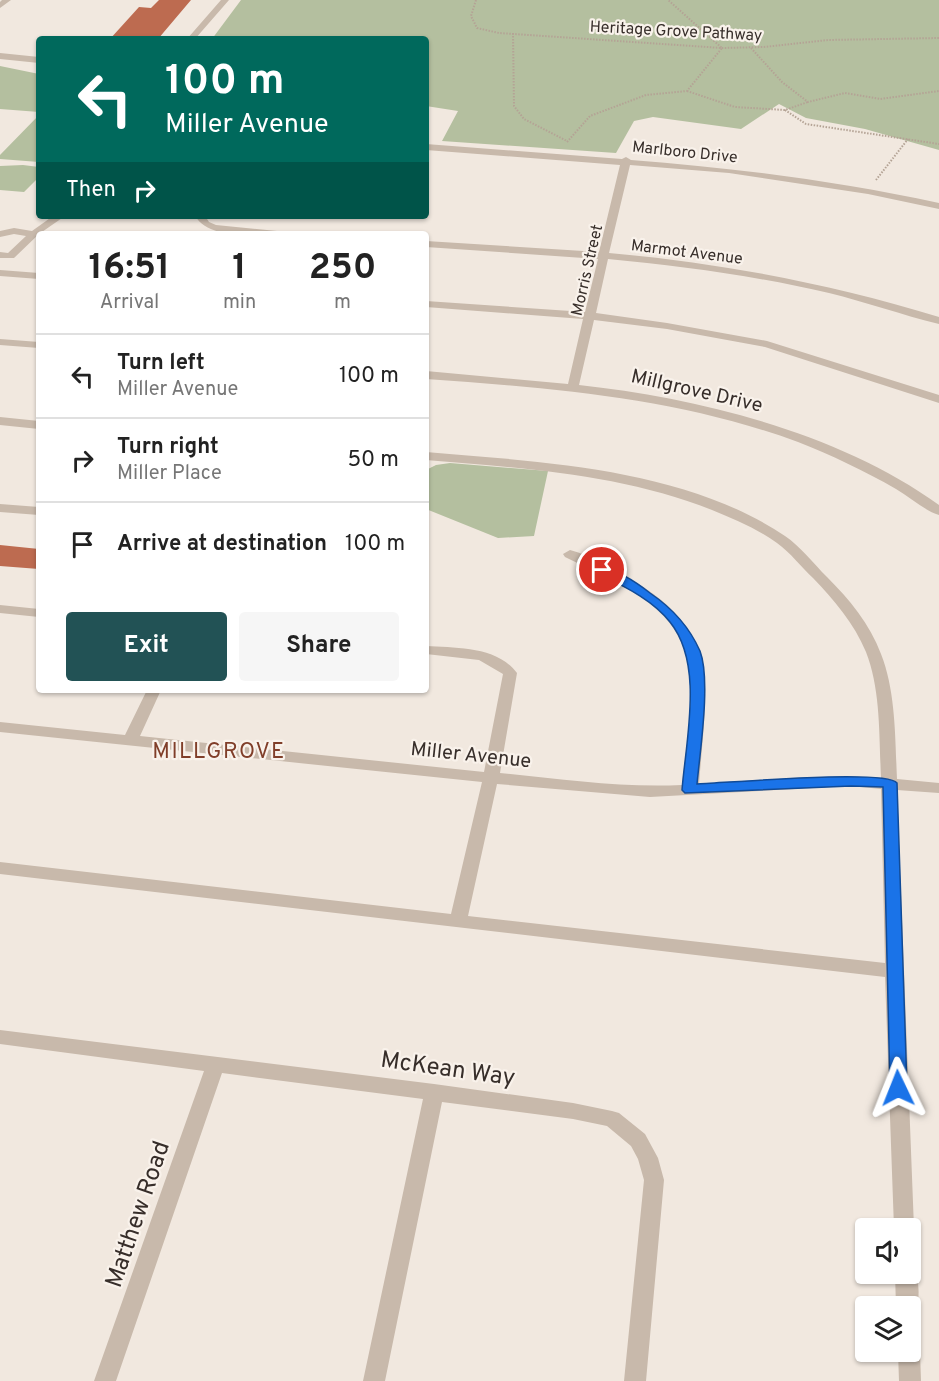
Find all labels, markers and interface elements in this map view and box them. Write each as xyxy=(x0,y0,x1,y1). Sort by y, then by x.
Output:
street label: Heritage Grove Pathway xyxy=(589,17,763,47)
text: 100 m xyxy=(165,56,284,109)
icon: left xyxy=(66,60,144,138)
text: Miller Avenue xyxy=(165,108,329,142)
street label: Marlboro Drive xyxy=(631,138,738,168)
icon: right xyxy=(128,174,161,207)
text: Then xyxy=(66,177,116,204)
street label: Morris Street xyxy=(568,223,608,318)
street label: Marmot Avenue xyxy=(630,236,744,270)
text: 16:51 xyxy=(89,246,170,292)
text: 1 xyxy=(232,246,247,292)
text: 250 xyxy=(309,246,376,292)
text: Arrival xyxy=(100,290,159,316)
text: min xyxy=(223,290,256,316)
text: m xyxy=(334,290,351,316)
text: Turn left xyxy=(117,350,205,377)
icon: left xyxy=(66,360,99,393)
text: 100 m xyxy=(339,363,399,390)
street label: Millgrove Drive xyxy=(628,364,765,420)
text: Miller Avenue xyxy=(117,377,238,403)
text: Turn right xyxy=(117,434,219,461)
icon: right xyxy=(66,444,99,477)
text: 50 m xyxy=(347,447,399,474)
text: Miller Place xyxy=(117,461,222,487)
icon: arrive xyxy=(66,528,99,561)
text: Arrive at destination xyxy=(117,531,327,558)
text: 100 m xyxy=(345,531,405,558)
pin xyxy=(576,544,627,595)
icon: arrive xyxy=(585,553,618,586)
button: Exit xyxy=(66,612,227,681)
button: Share xyxy=(239,612,399,681)
street label: Miller Avenue xyxy=(409,737,532,775)
district label: MILLGROVE xyxy=(152,739,286,766)
street label: McKean Way xyxy=(378,1046,517,1094)
position arrow xyxy=(866,1056,930,1120)
street label: Matthew Road xyxy=(100,1137,178,1292)
map controls xyxy=(855,1218,921,1362)
button: sound xyxy=(855,1218,921,1284)
button: layers xyxy=(855,1296,921,1362)

